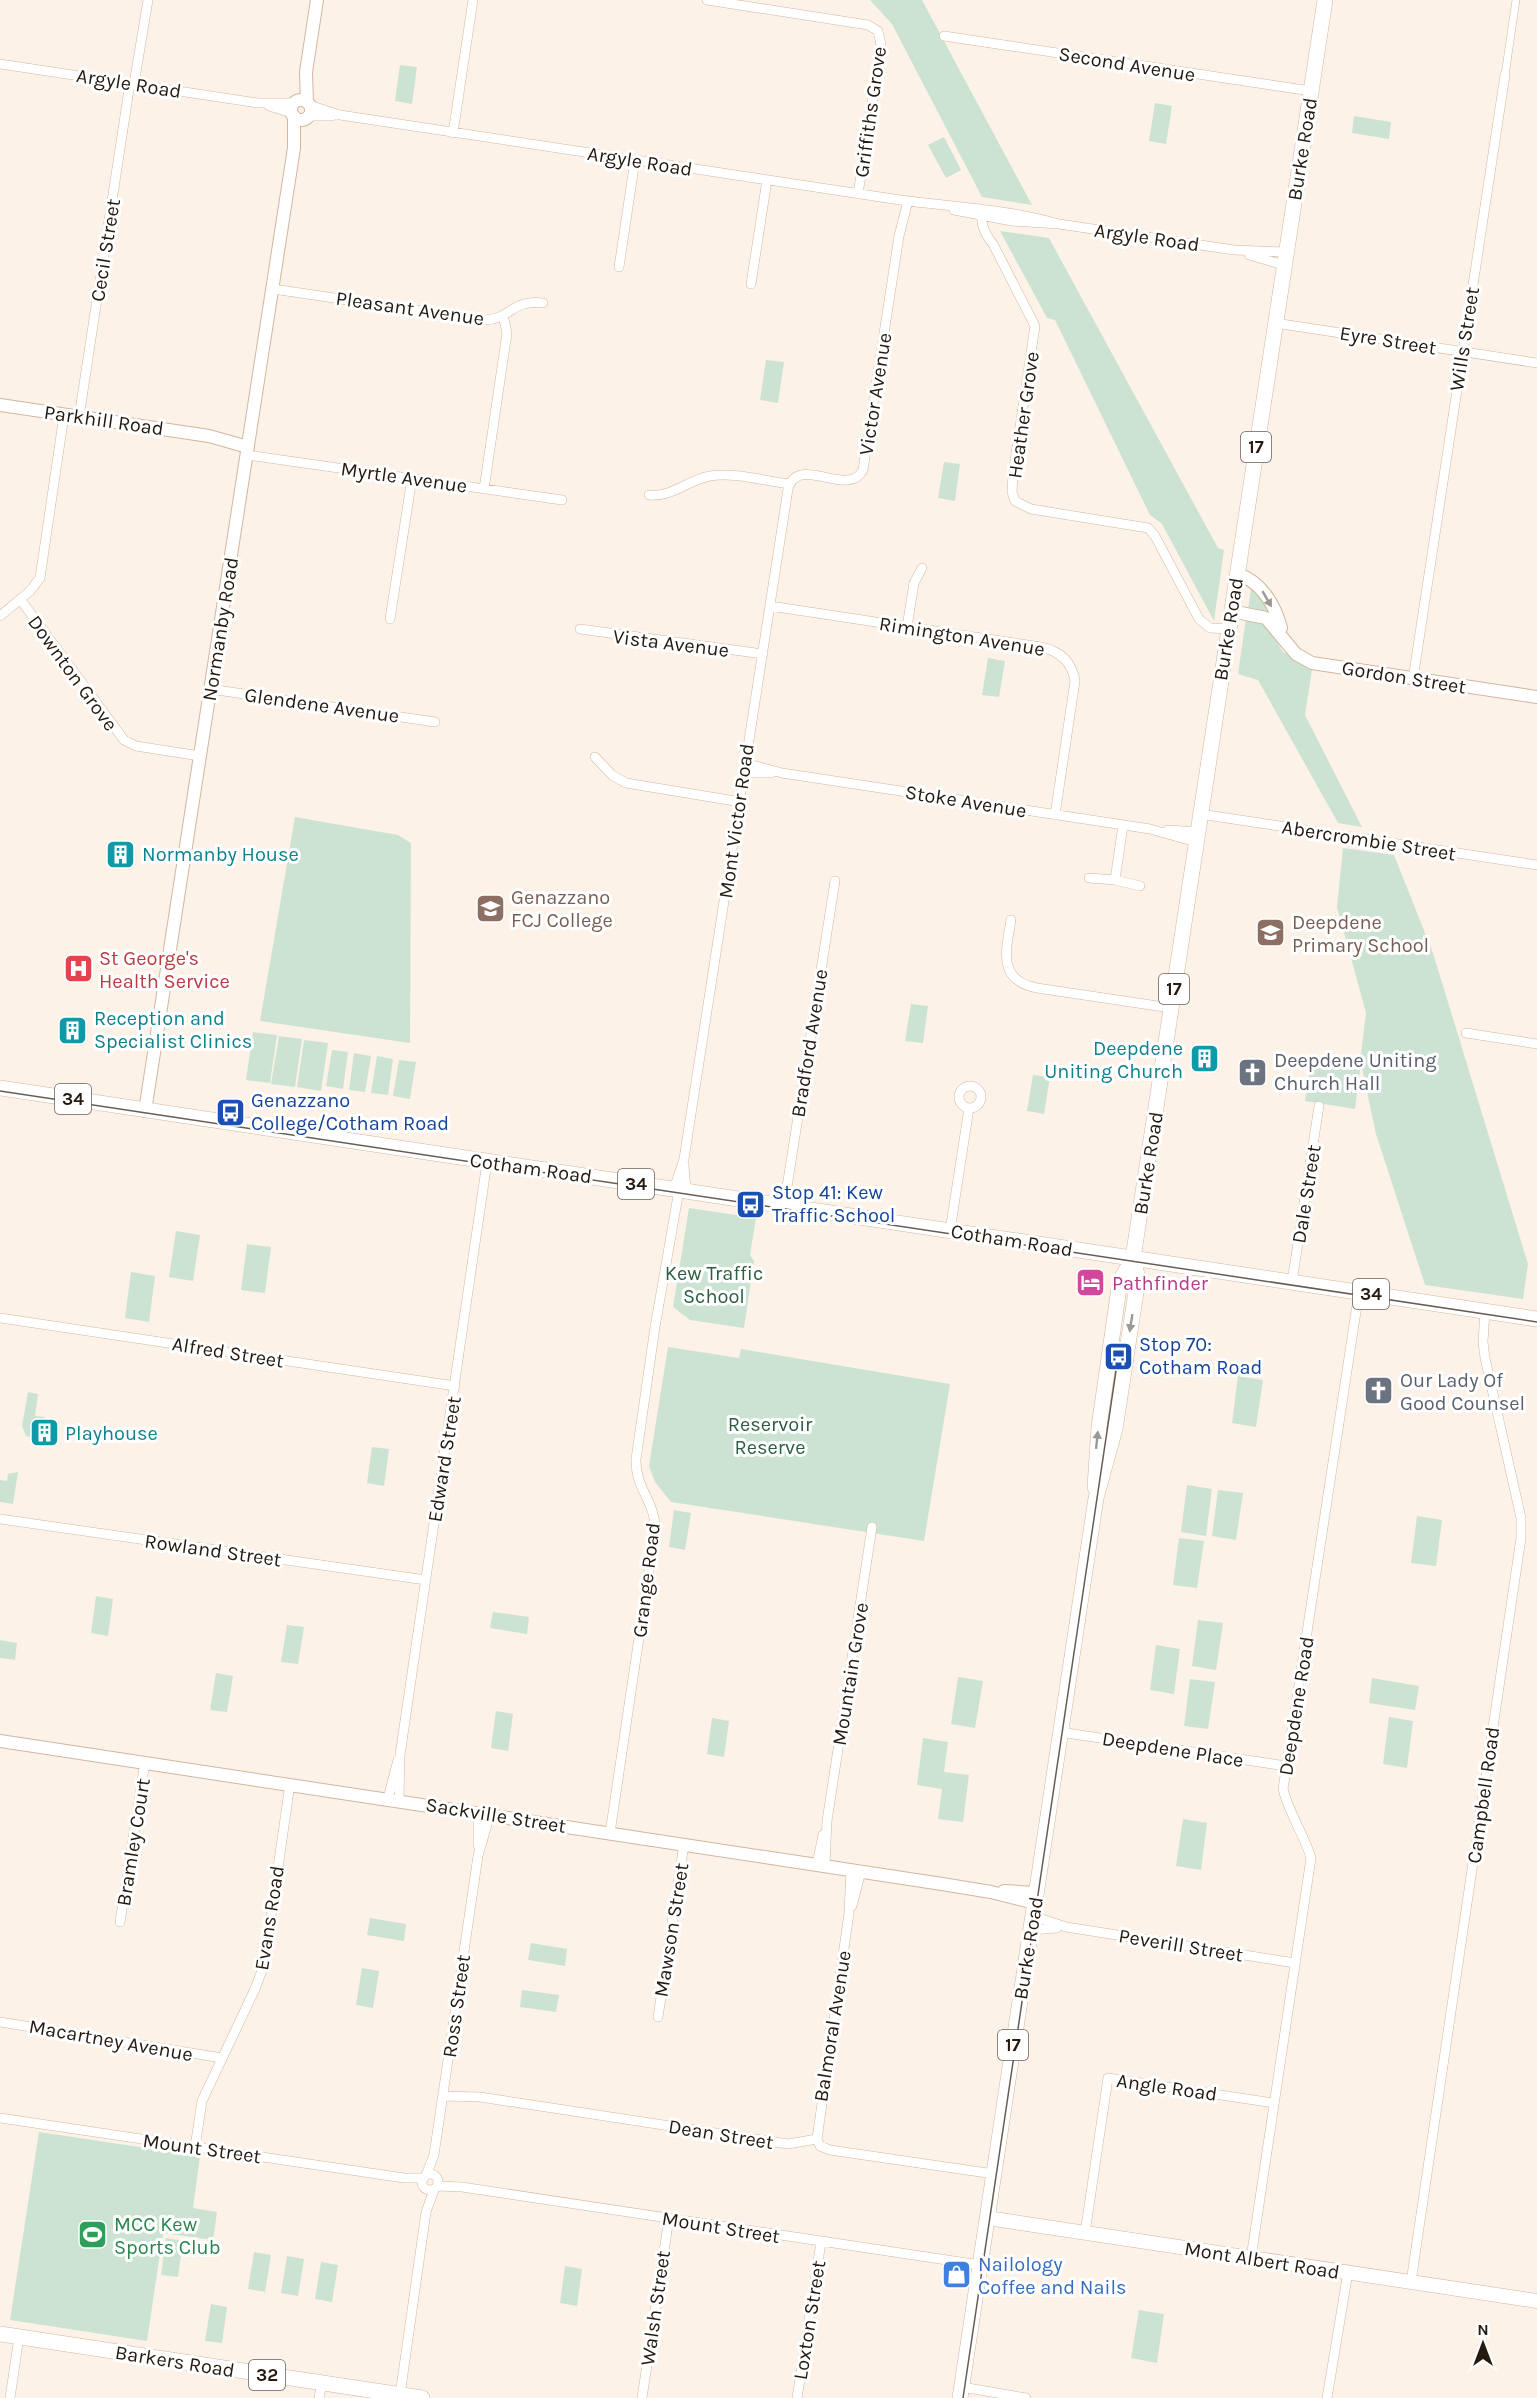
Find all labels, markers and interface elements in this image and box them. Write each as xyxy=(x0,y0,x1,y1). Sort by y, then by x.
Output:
street label: Second Avenue xyxy=(1057,42,1197,87)
street label: Griffiths Grove xyxy=(850,45,891,179)
street label: Argyle Road xyxy=(75,64,183,103)
street label: Burke Road xyxy=(1283,96,1322,202)
street label: Argyle Road xyxy=(586,142,694,181)
street label: Cecil Street xyxy=(86,196,125,303)
street label: Argyle Road xyxy=(1093,219,1201,256)
street label: Wills Street xyxy=(1445,285,1484,393)
street label: Pleasant Avenue xyxy=(334,287,486,330)
street label: Eyre Street xyxy=(1338,321,1438,360)
street label: Victor Avenue xyxy=(854,331,897,457)
street label: Heather Grove xyxy=(1003,350,1044,480)
street label: Parkhill Road xyxy=(43,401,165,440)
road number: 17 xyxy=(1241,432,1271,462)
street label: Myrtle Avenue xyxy=(339,457,469,498)
street label: Normanby Road xyxy=(198,555,243,703)
street label: Burke Road xyxy=(1209,576,1248,682)
one-way arrow xyxy=(1262,591,1272,608)
street label: Downton Grove xyxy=(23,611,122,736)
street label: Rimington Avenue xyxy=(877,612,1046,661)
street label: Vista Avenue xyxy=(612,625,730,662)
street label: Gordon Street xyxy=(1340,656,1468,699)
street label: Glendene Avenue xyxy=(243,683,401,728)
street label: Mont Victor Road xyxy=(714,742,759,900)
street label: Stoke Avenue xyxy=(904,781,1028,822)
street label: Abercrombie Street xyxy=(1280,815,1458,866)
building icon: Normanby House xyxy=(105,838,137,870)
place label: Normanby House xyxy=(142,843,299,866)
place label: Genazzano FCJ College xyxy=(511,886,613,932)
school or university icon: Genazzano FCJ College xyxy=(474,892,506,924)
place label: Deepdene Primary School xyxy=(1292,911,1429,957)
school or university icon: Deepdene Primary School xyxy=(1255,917,1287,949)
place label: St George's Health Service xyxy=(99,947,230,993)
hospital icon: St George's Health Service xyxy=(62,953,94,985)
street label: Bradford Avenue xyxy=(786,967,833,1119)
road number: 17 xyxy=(1159,974,1189,1004)
place label: Reception and Specialist Clinics xyxy=(94,1007,252,1053)
building icon: Reception and Specialist Clinics xyxy=(57,1014,89,1046)
place label: Deepdene Uniting Church xyxy=(1044,1037,1183,1083)
building icon: Deepdene Uniting Church xyxy=(1188,1043,1220,1075)
place label: Deepdene Uniting Church Hall xyxy=(1274,1049,1437,1095)
church icon: Deepdene Uniting Church Hall xyxy=(1237,1056,1269,1088)
road number: 34 xyxy=(55,1084,91,1114)
place label: Genazzano College/Cotham Road xyxy=(251,1089,449,1135)
bus stop icon: Genazzano College/Cotham Road xyxy=(214,1096,246,1128)
street label: Burke Road xyxy=(1129,1110,1168,1216)
street label: Dale Street xyxy=(1287,1143,1326,1245)
street label: Cotham Road xyxy=(468,1149,594,1188)
road number: 34 xyxy=(618,1169,654,1199)
place label: Stop 41: Kew Traffic School xyxy=(772,1181,895,1227)
bus stop icon: Stop 41: Kew Traffic School xyxy=(735,1188,767,1220)
street label: Cotham Road xyxy=(949,1219,1075,1261)
park label: Kew Traffic School xyxy=(665,1262,763,1308)
hotel icon: Pathfinder xyxy=(1075,1267,1107,1299)
place label: Pathfinder xyxy=(1112,1272,1209,1295)
road number: 34 xyxy=(1353,1279,1389,1309)
one-way arrow xyxy=(1126,1314,1135,1333)
street label: Alfred Street xyxy=(170,1332,286,1373)
place label: Stop 70: Cotham Road xyxy=(1139,1333,1262,1379)
bus stop icon: Stop 70: Cotham Road xyxy=(1102,1340,1134,1372)
place label: Our Lady Of Good Counsel xyxy=(1400,1369,1525,1415)
church icon: Our Lady Of Good Counsel xyxy=(1363,1375,1395,1407)
street label: Edward Street xyxy=(423,1394,466,1524)
park label: Reservoir Reserve xyxy=(728,1413,813,1459)
building icon: Playhouse xyxy=(28,1417,60,1449)
place label: Playhouse xyxy=(65,1422,158,1445)
one-way arrow xyxy=(1092,1431,1102,1450)
street label: Grange Road xyxy=(628,1521,665,1639)
street label: Rowland Street xyxy=(143,1530,283,1572)
street label: Mountain Grove xyxy=(828,1601,873,1747)
street label: Deepdene Road xyxy=(1274,1635,1319,1777)
street label: Campbell Road xyxy=(1463,1725,1504,1865)
street label: Deepdene Place xyxy=(1101,1727,1245,1772)
street label: Bramley Court xyxy=(112,1776,155,1908)
street label: Sackville Street xyxy=(424,1793,568,1838)
street label: Mawson Street xyxy=(650,1861,694,1999)
street label: Evans Road xyxy=(250,1864,289,1972)
street label: Burke Road xyxy=(1009,1895,1048,2001)
street label: Peverill Street xyxy=(1117,1924,1245,1967)
street label: Balmoral Avenue xyxy=(809,1949,856,2103)
street label: Ross Street xyxy=(438,1953,475,2059)
street label: Macartney Avenue xyxy=(27,2015,195,2066)
road number: 17 xyxy=(998,2030,1028,2060)
street label: Angle Road xyxy=(1115,2069,1219,2106)
street label: Dean Street xyxy=(667,2115,776,2154)
street label: Mount Street xyxy=(141,2129,263,2168)
street label: Mount Street xyxy=(660,2207,782,2248)
place label: MCC Kew Sports Club xyxy=(114,2213,221,2259)
sports icon: MCC Kew Sports Club xyxy=(77,2219,109,2251)
street label: Mont Albert Road xyxy=(1183,2237,1341,2284)
street label: Walsh Street xyxy=(636,2249,675,2367)
place label: Nailology Coffee and Nails xyxy=(978,2253,1127,2299)
street label: Loxton Street xyxy=(789,2258,830,2381)
shop icon: Nailology Coffee and Nails xyxy=(941,2259,973,2291)
north arrow xyxy=(1453,2314,1513,2374)
text: N xyxy=(1477,2320,1489,2339)
street label: Barkers Road xyxy=(113,2341,236,2382)
road number: 32 xyxy=(249,2360,285,2390)

